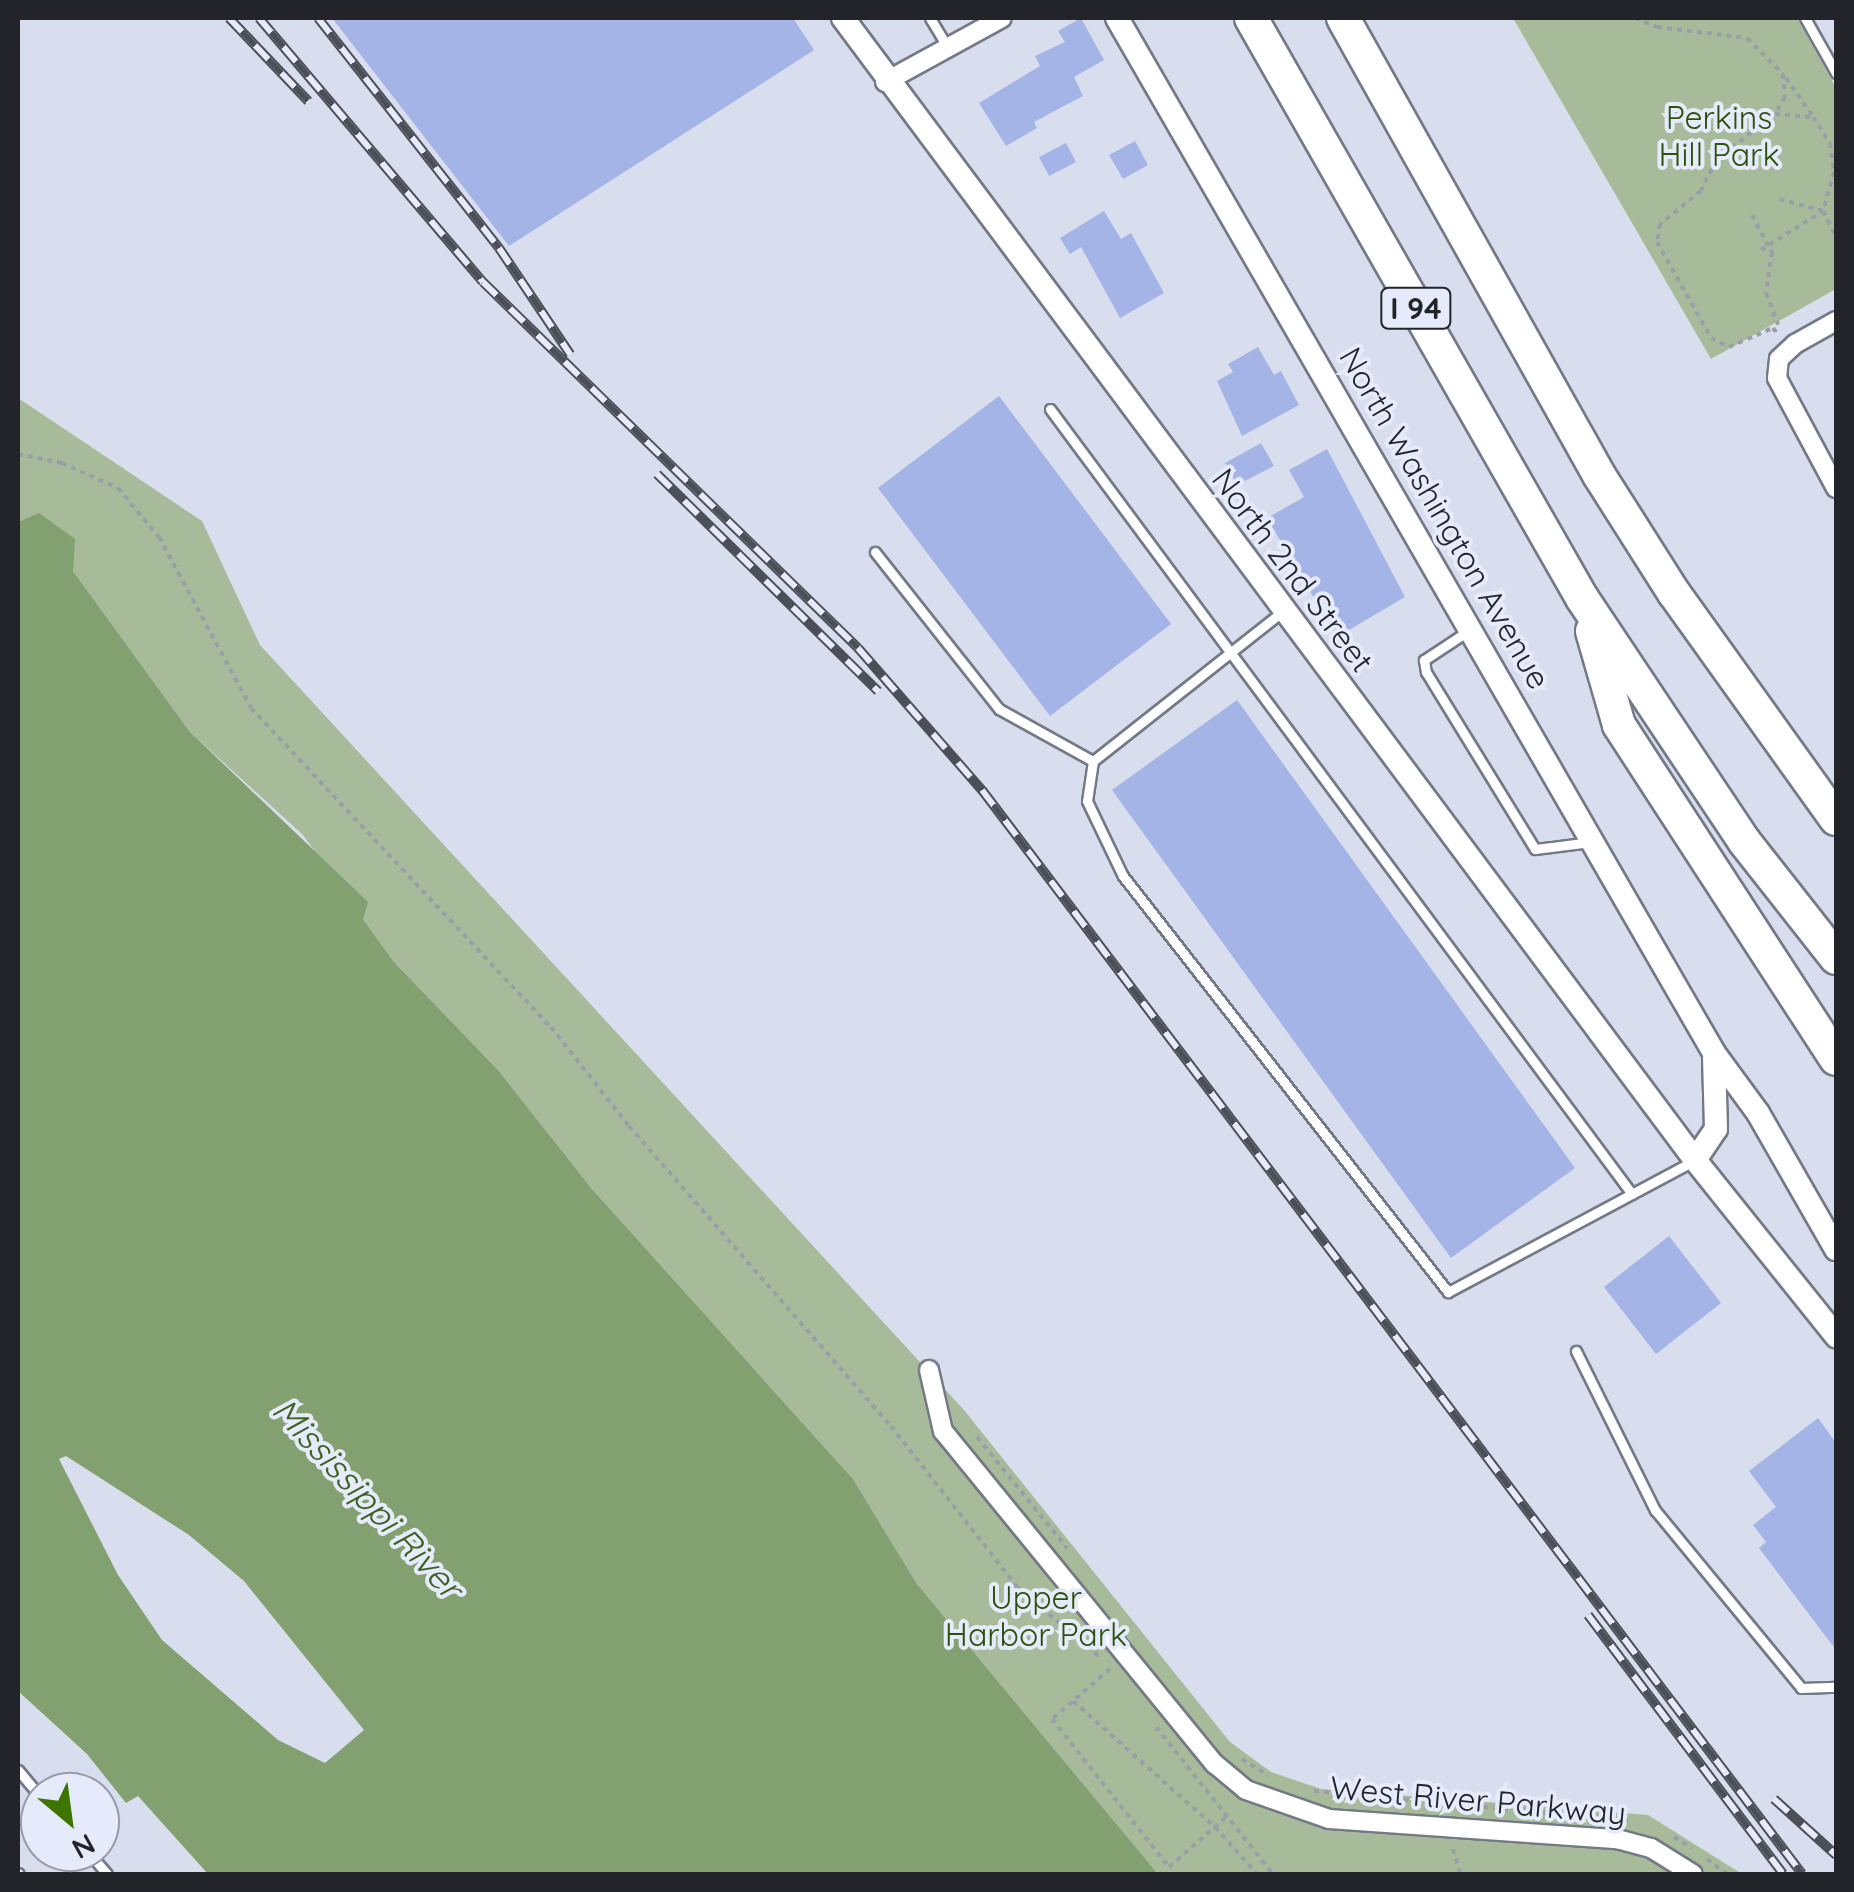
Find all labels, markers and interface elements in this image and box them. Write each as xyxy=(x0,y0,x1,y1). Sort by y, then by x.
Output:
park label: Perkins Hill Park xyxy=(1658,99,1780,174)
road number: I 94 xyxy=(1378,283,1454,333)
street label: North Washington Avenue xyxy=(1331,340,1559,696)
street label: North 2nd Street xyxy=(1204,461,1382,679)
water label: Mississippi River xyxy=(264,1389,472,1607)
park label: Upper Harbor Park xyxy=(945,1579,1127,1654)
street label: West River Parkway xyxy=(1328,1768,1628,1832)
north arrow xyxy=(20,1772,120,1872)
text: N xyxy=(66,1827,101,1867)

